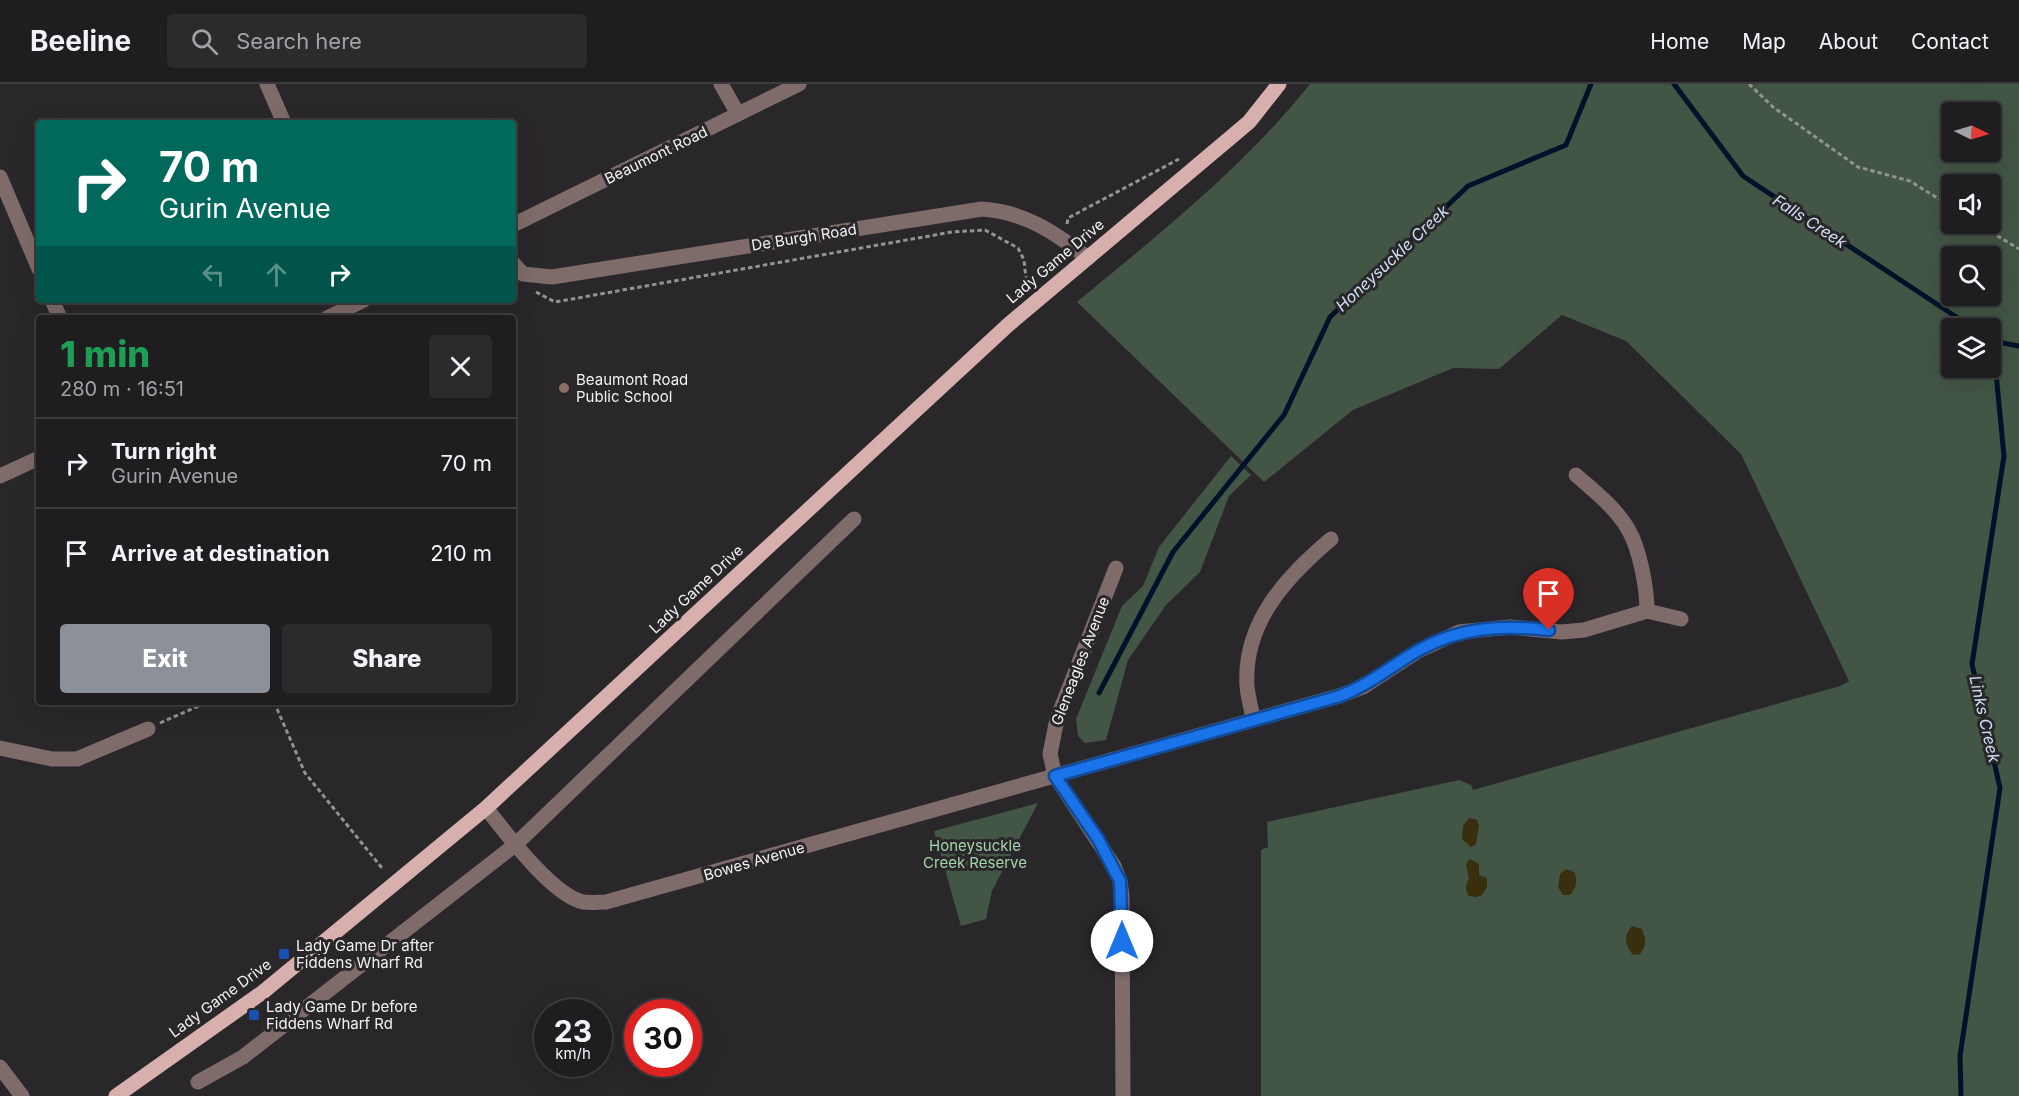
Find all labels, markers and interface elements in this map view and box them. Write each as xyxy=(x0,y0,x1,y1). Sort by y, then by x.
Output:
search box xyxy=(167,14,587,68)
text: Beeline xyxy=(30,24,131,58)
icon: search xyxy=(188,25,221,58)
text: Search here xyxy=(236,28,362,54)
text: Home xyxy=(1650,29,1709,54)
text: Map xyxy=(1742,29,1786,54)
text: About xyxy=(1819,29,1878,54)
text: Contact xyxy=(1911,29,1989,54)
north arrow xyxy=(1941,102,2001,162)
map controls xyxy=(1941,102,2001,378)
street label: Beaumont Road xyxy=(601,122,711,188)
text: 70 m xyxy=(159,141,259,192)
icon: right xyxy=(60,144,138,222)
button: sound xyxy=(1941,174,2001,234)
water label: Falls Creek xyxy=(1769,190,1851,252)
text: Gurin Avenue xyxy=(159,192,331,225)
water label: Honeysuckle Creek xyxy=(1331,200,1453,315)
street label: Lady Game Drive xyxy=(1002,215,1108,307)
street label: De Burgh Road xyxy=(750,219,858,255)
button: search xyxy=(1941,246,2001,306)
icon: left xyxy=(197,258,230,291)
icon: ahead xyxy=(260,258,293,291)
icon: right xyxy=(323,258,356,291)
button: layers xyxy=(1941,318,2001,378)
text: 1 min xyxy=(60,332,150,376)
button: close xyxy=(429,335,492,398)
place label: Beaumont Road Public School xyxy=(576,370,688,406)
text: 280 m · 16:51 xyxy=(60,377,184,401)
marker: Beaumont Road Public School xyxy=(557,381,571,395)
text: Turn right xyxy=(111,438,217,464)
icon: right xyxy=(60,447,93,480)
text: 70 m xyxy=(441,450,492,476)
text: Gurin Avenue xyxy=(111,464,238,488)
icon: arrive xyxy=(60,537,93,570)
text: Arrive at destination xyxy=(111,540,330,566)
text: 210 m xyxy=(430,540,492,566)
street label: Lady Game Drive xyxy=(645,541,747,637)
pin xyxy=(1523,568,1574,630)
icon: arrive xyxy=(1532,577,1565,610)
street label: Gleneagles Avenue xyxy=(1047,594,1113,728)
button: Exit xyxy=(60,624,270,693)
button: Share xyxy=(282,624,492,693)
water label: Links Creek xyxy=(1965,673,2005,765)
park label: Honeysuckle Creek Reserve xyxy=(923,836,1027,872)
street label: Bowes Avenue xyxy=(701,838,807,884)
position arrow xyxy=(1090,909,1154,973)
place label: Lady Game Dr after Fiddens Wharf Rd xyxy=(296,936,434,972)
marker: Lady Game Dr after Fiddens Wharf Rd xyxy=(277,947,291,961)
street label: Lady Game Drive xyxy=(165,955,275,1041)
place label: Lady Game Dr before Fiddens Wharf Rd xyxy=(266,997,417,1033)
speed limit sign: 30 xyxy=(624,999,702,1077)
marker: Lady Game Dr before Fiddens Wharf Rd xyxy=(247,1008,261,1022)
text: 23 xyxy=(554,1013,592,1049)
text: km/h xyxy=(555,1044,591,1063)

